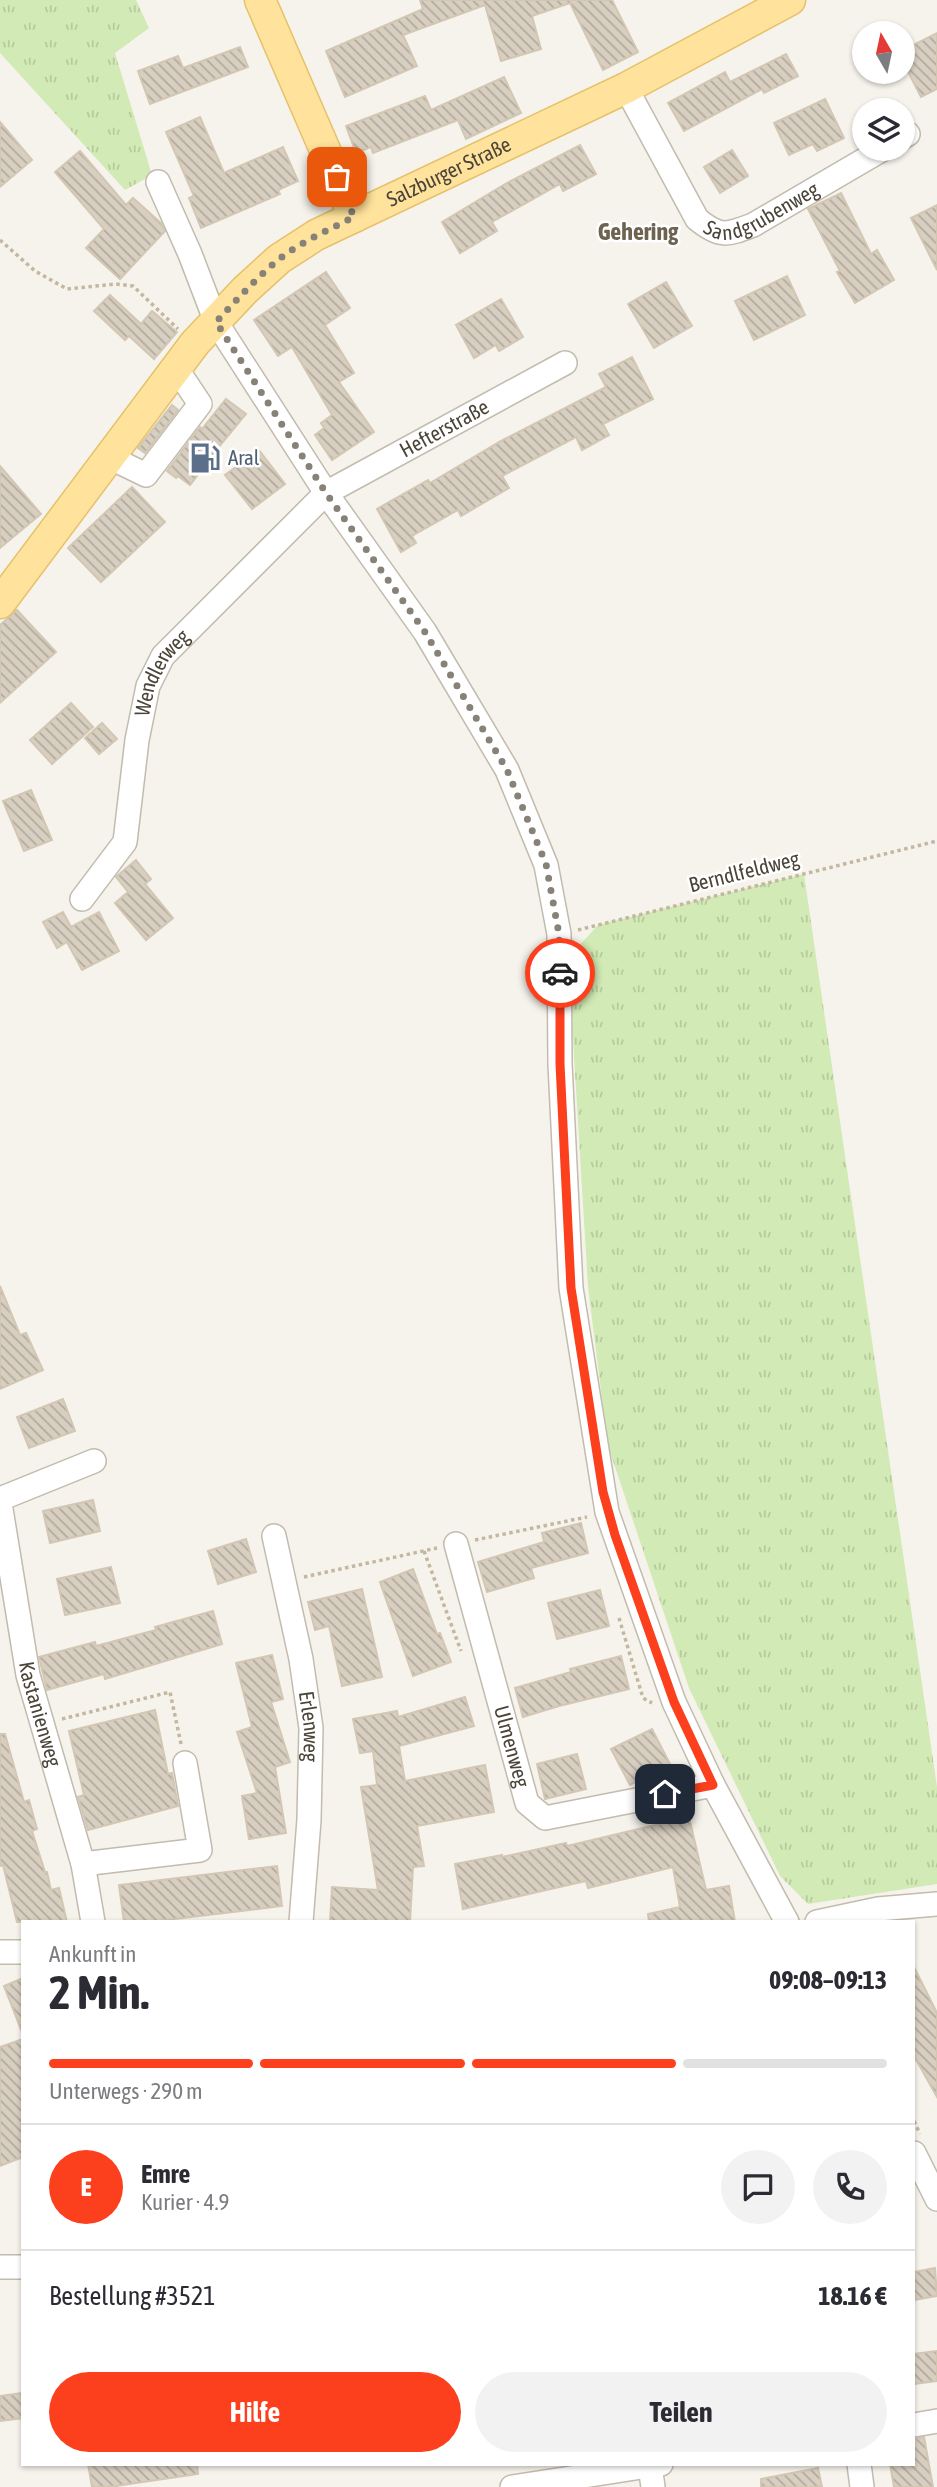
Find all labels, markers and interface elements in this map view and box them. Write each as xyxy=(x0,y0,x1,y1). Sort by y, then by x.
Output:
north arrow xyxy=(852,21,915,84)
map controls xyxy=(852,21,915,161)
button: layers xyxy=(852,98,915,161)
street label: Salzburger Straße xyxy=(382,131,514,211)
pin xyxy=(307,147,367,207)
icon: bag xyxy=(318,158,356,196)
street label: Sandgrubenweg xyxy=(700,176,823,244)
district label: Gehering xyxy=(598,218,679,245)
street label: Hefterstraße xyxy=(395,394,492,462)
fuel station icon: Aral xyxy=(188,441,222,475)
place label: Aral xyxy=(228,445,260,469)
street label: Wendlerweg xyxy=(129,624,194,718)
street label: Berndlfeldweg xyxy=(686,846,801,896)
courier xyxy=(525,938,595,1008)
icon: car xyxy=(541,954,579,992)
street label: Kastanienweg xyxy=(15,1660,67,1769)
street label: Erlenweg xyxy=(295,1689,324,1762)
street label: Ulmenweg xyxy=(490,1703,535,1790)
pin xyxy=(635,1764,695,1824)
icon: home xyxy=(646,1775,684,1813)
text: Ankunft in xyxy=(49,1941,136,1967)
text: 09:08–09:13 xyxy=(769,1965,887,1995)
text: 2 Min. xyxy=(49,1966,149,2019)
text: Unterwegs · 290 m xyxy=(49,2078,203,2104)
button: chat xyxy=(721,2150,795,2224)
button: phone xyxy=(813,2150,887,2224)
text: Emre xyxy=(141,2159,190,2189)
text: E xyxy=(80,2172,92,2202)
text: Kurier · 4.9 xyxy=(141,2189,229,2215)
text: Bestellung #3521 xyxy=(49,2281,215,2311)
text: 18.16 € xyxy=(818,2281,887,2311)
button: Hilfe xyxy=(49,2372,461,2452)
button: Teilen xyxy=(475,2372,887,2452)

